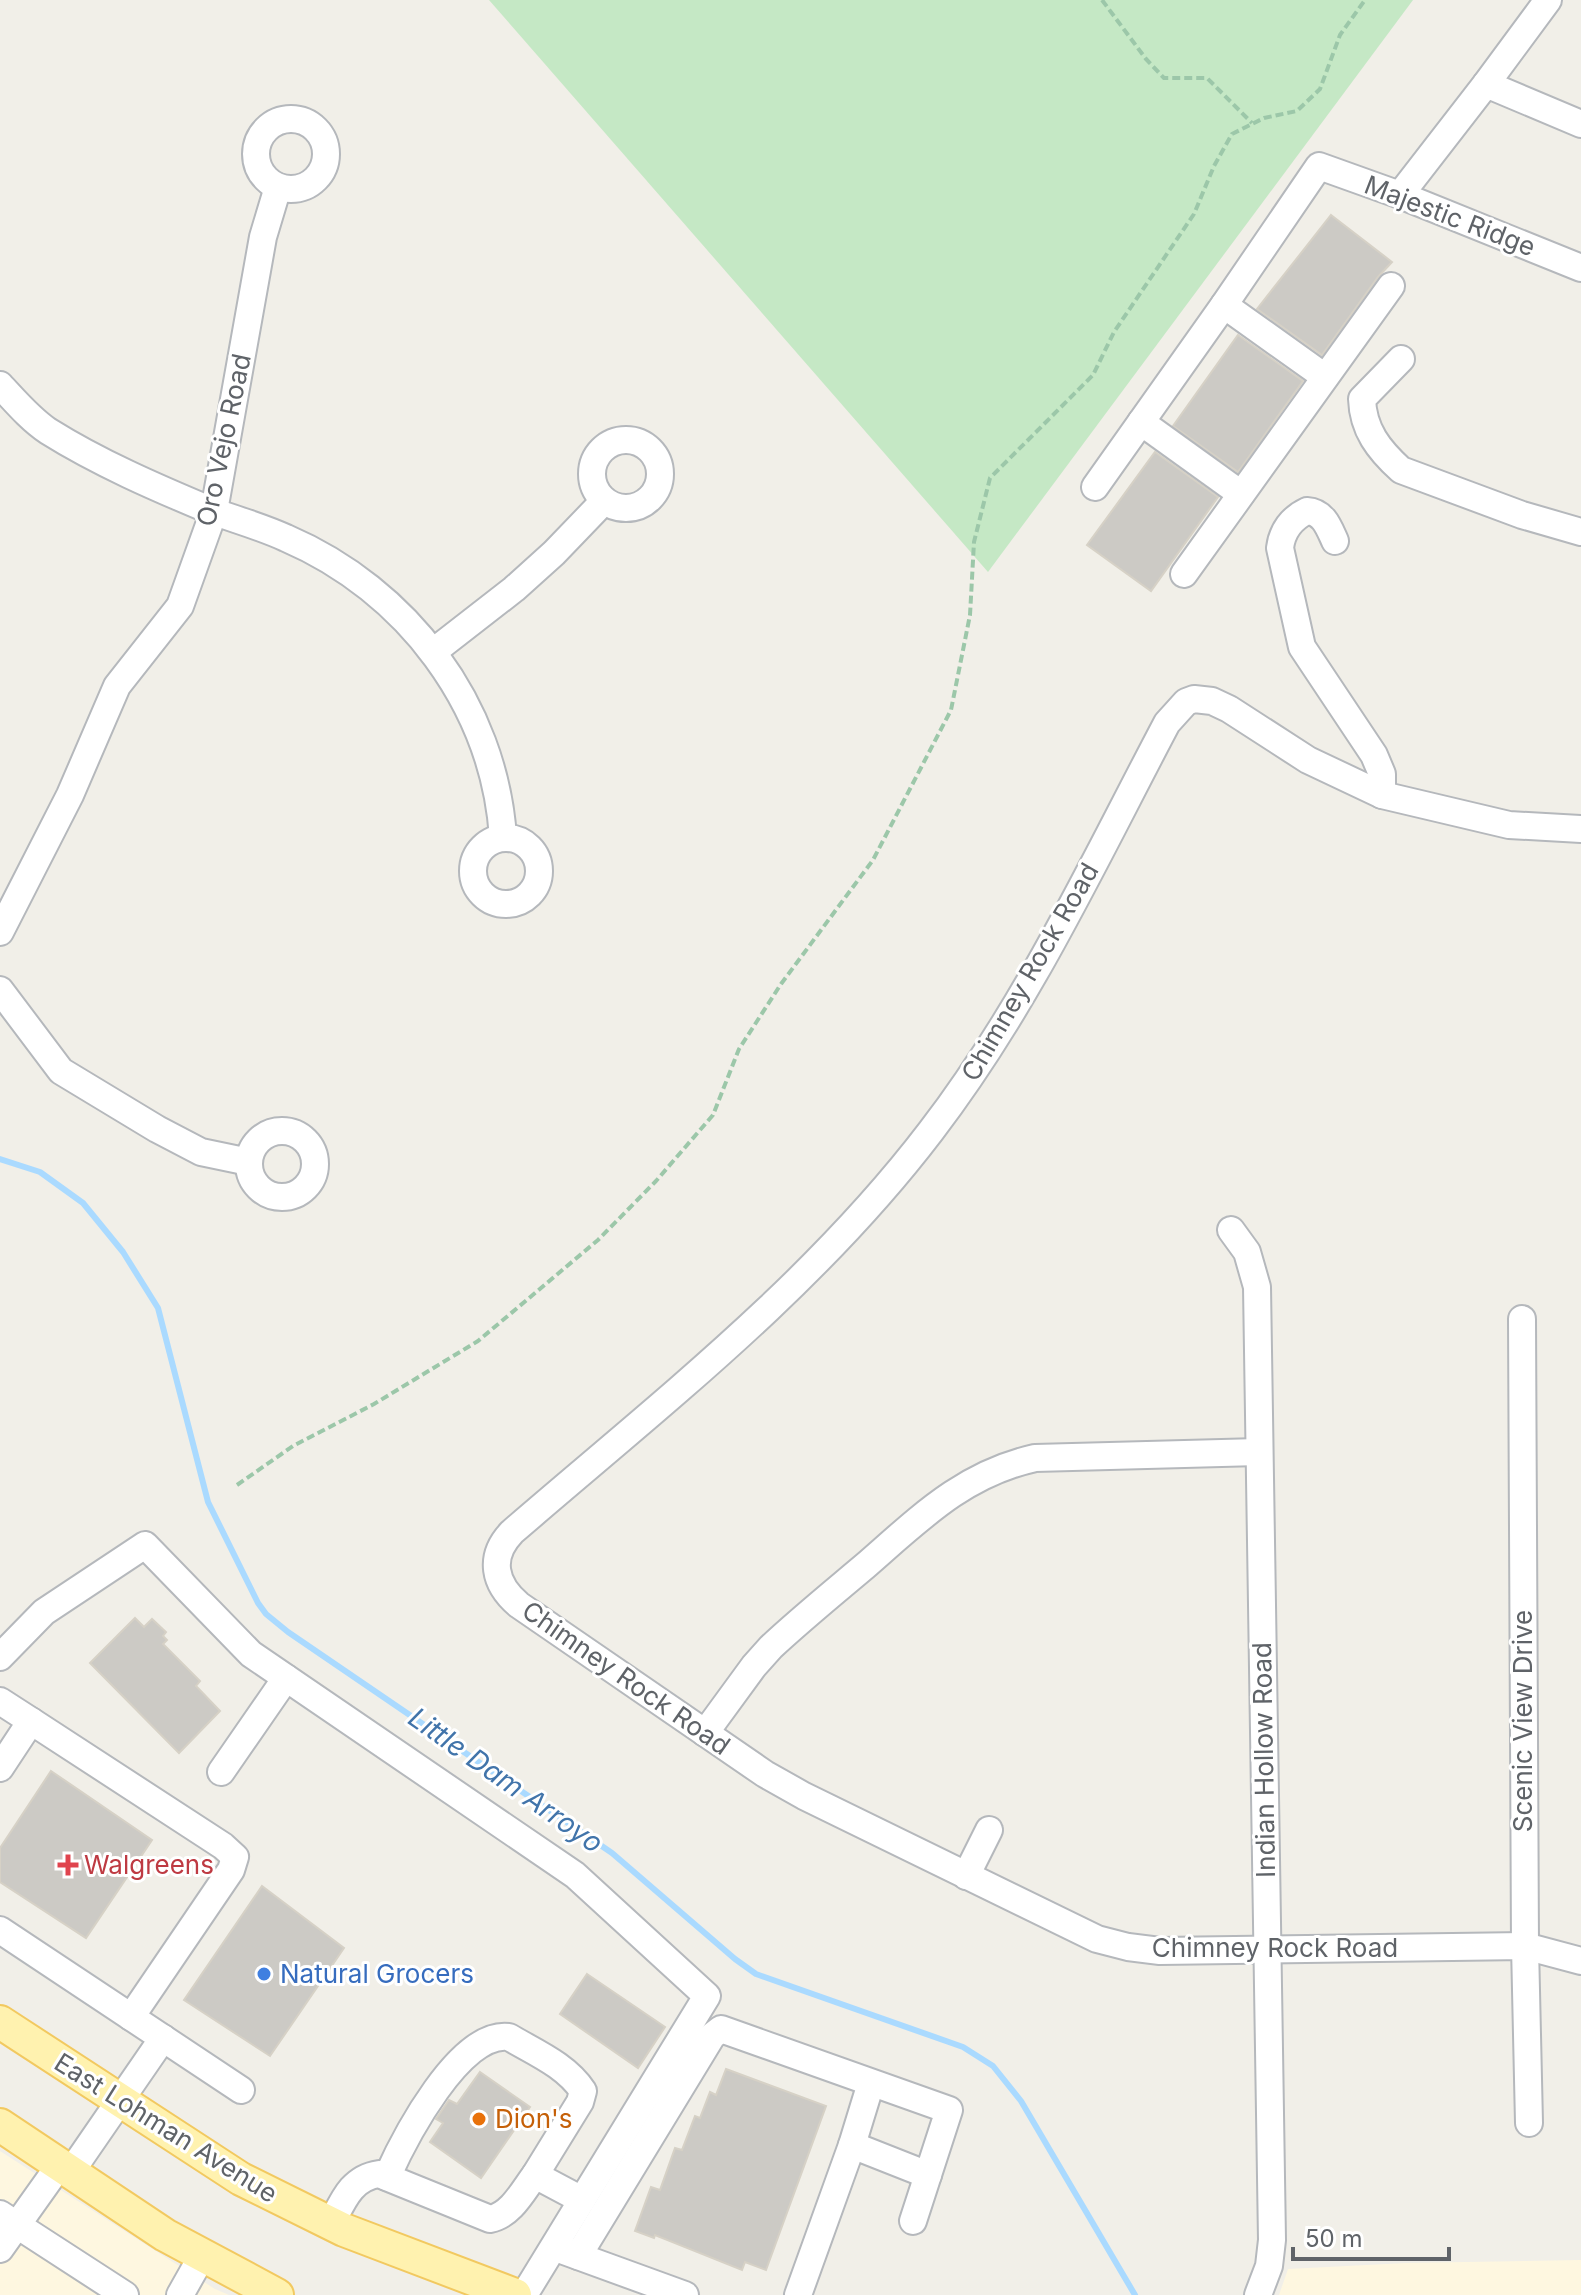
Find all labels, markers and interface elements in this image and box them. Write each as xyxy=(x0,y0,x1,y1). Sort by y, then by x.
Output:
street label: Majestic Ridge xyxy=(1360,169,1540,262)
street label: Oro Vejo Road xyxy=(190,351,257,529)
street label: Chimney Rock Road xyxy=(955,857,1105,1086)
street label: Chimney Rock Road xyxy=(516,1594,736,1761)
street label: Scenic View Drive xyxy=(1507,1610,1538,1832)
street label: Indian Hollow Road xyxy=(1246,1642,1281,1878)
water label: Little Dam Arroyo xyxy=(402,1700,610,1860)
place label: Walgreens xyxy=(84,1849,214,1880)
marker: Walgreens xyxy=(59,1856,77,1874)
street label: Chimney Rock Road xyxy=(1152,1932,1398,1963)
place label: Natural Grocers xyxy=(280,1958,474,1989)
marker: Natural Grocers xyxy=(255,1965,273,1983)
street label: East Lohman Avenue xyxy=(49,2046,283,2209)
place label: Dion's xyxy=(495,2103,573,2134)
marker: Dion's xyxy=(470,2110,488,2128)
scale bar xyxy=(1293,2211,1449,2261)
text: 50 m xyxy=(1305,2224,1363,2253)

